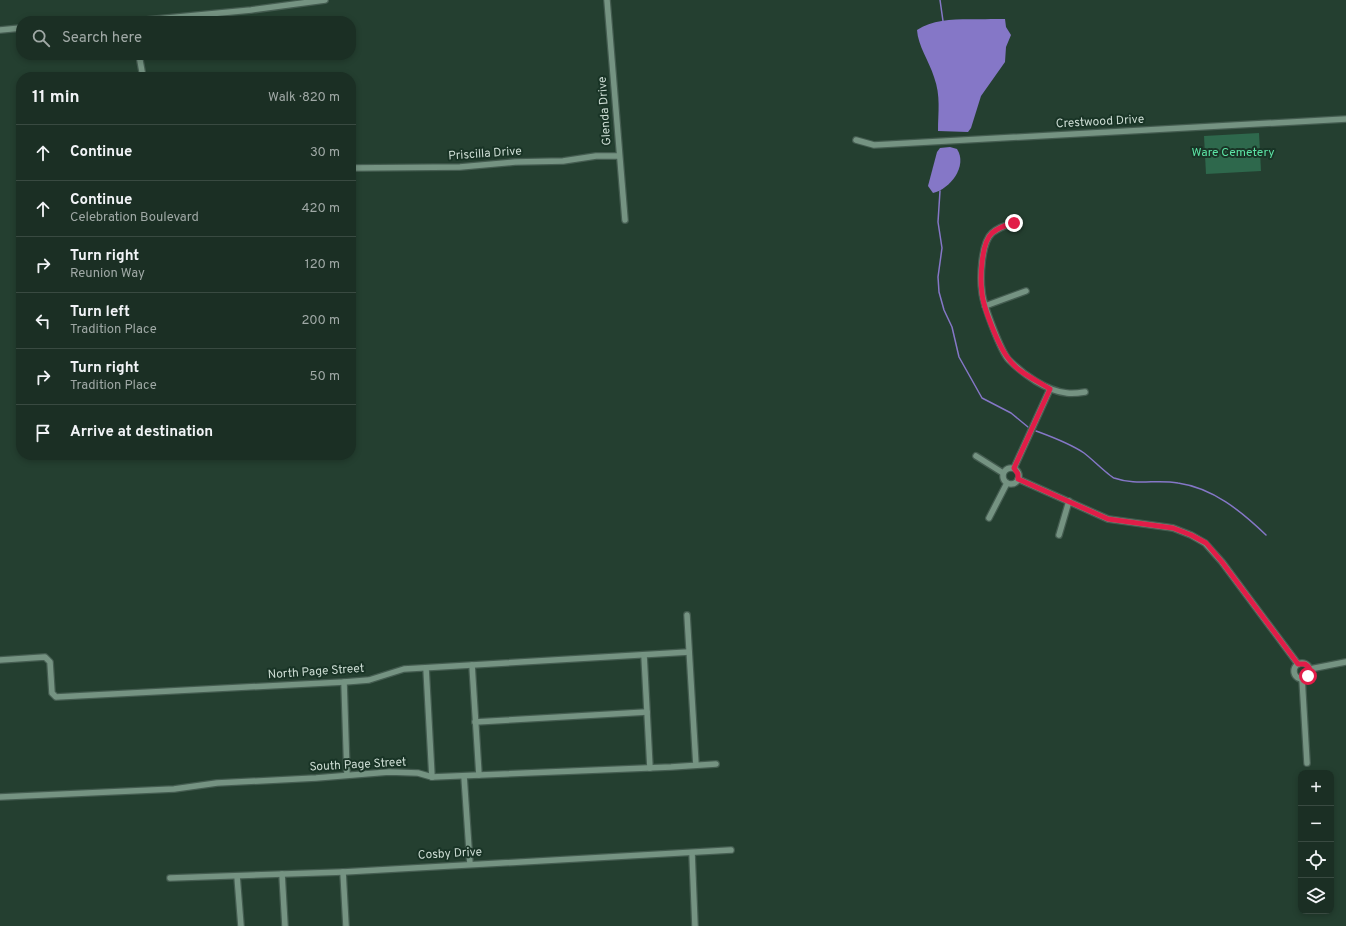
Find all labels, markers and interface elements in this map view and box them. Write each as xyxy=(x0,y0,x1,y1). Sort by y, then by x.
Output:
search box xyxy=(16,16,356,60)
icon: search xyxy=(30,27,52,49)
text: Search here xyxy=(62,29,142,48)
street label: Glenda Drive xyxy=(595,76,615,146)
text: 11 min xyxy=(32,87,80,109)
text: Walk · 820 m xyxy=(268,90,340,106)
street label: Crestwood Drive xyxy=(1055,112,1145,132)
icon: ahead xyxy=(32,142,54,164)
text: Continue xyxy=(70,143,132,162)
street label: Priscilla Drive xyxy=(448,143,522,165)
text: 30 m xyxy=(310,145,340,161)
park label: Ware Cemetery xyxy=(1191,145,1275,161)
text: Continue xyxy=(70,191,132,210)
icon: ahead xyxy=(32,198,54,220)
text: 420 m xyxy=(302,201,340,217)
text: Celebration Boulevard xyxy=(70,210,199,226)
route end xyxy=(1005,214,1023,232)
text: Turn right xyxy=(70,247,139,266)
icon: right xyxy=(32,254,54,276)
text: 120 m xyxy=(305,257,340,273)
text: Reunion Way xyxy=(70,266,145,282)
text: Turn left xyxy=(70,303,130,322)
icon: left xyxy=(32,310,54,332)
text: 200 m xyxy=(301,313,340,329)
text: Tradition Place xyxy=(70,322,157,338)
text: Turn right xyxy=(70,359,139,378)
icon: right xyxy=(32,366,54,388)
text: 50 m xyxy=(310,369,340,385)
text: Tradition Place xyxy=(70,378,157,394)
icon: arrive xyxy=(32,422,54,444)
text: Arrive at destination xyxy=(70,423,213,442)
street label: North Page Street xyxy=(267,661,365,683)
route start xyxy=(1299,667,1317,685)
street label: South Page Street xyxy=(309,754,407,776)
map controls xyxy=(1298,770,1334,914)
button: + xyxy=(1298,770,1334,806)
button: − xyxy=(1298,806,1334,842)
button: locate xyxy=(1298,842,1334,878)
street label: Cosby Drive xyxy=(417,844,483,864)
button: layers xyxy=(1298,878,1334,914)

